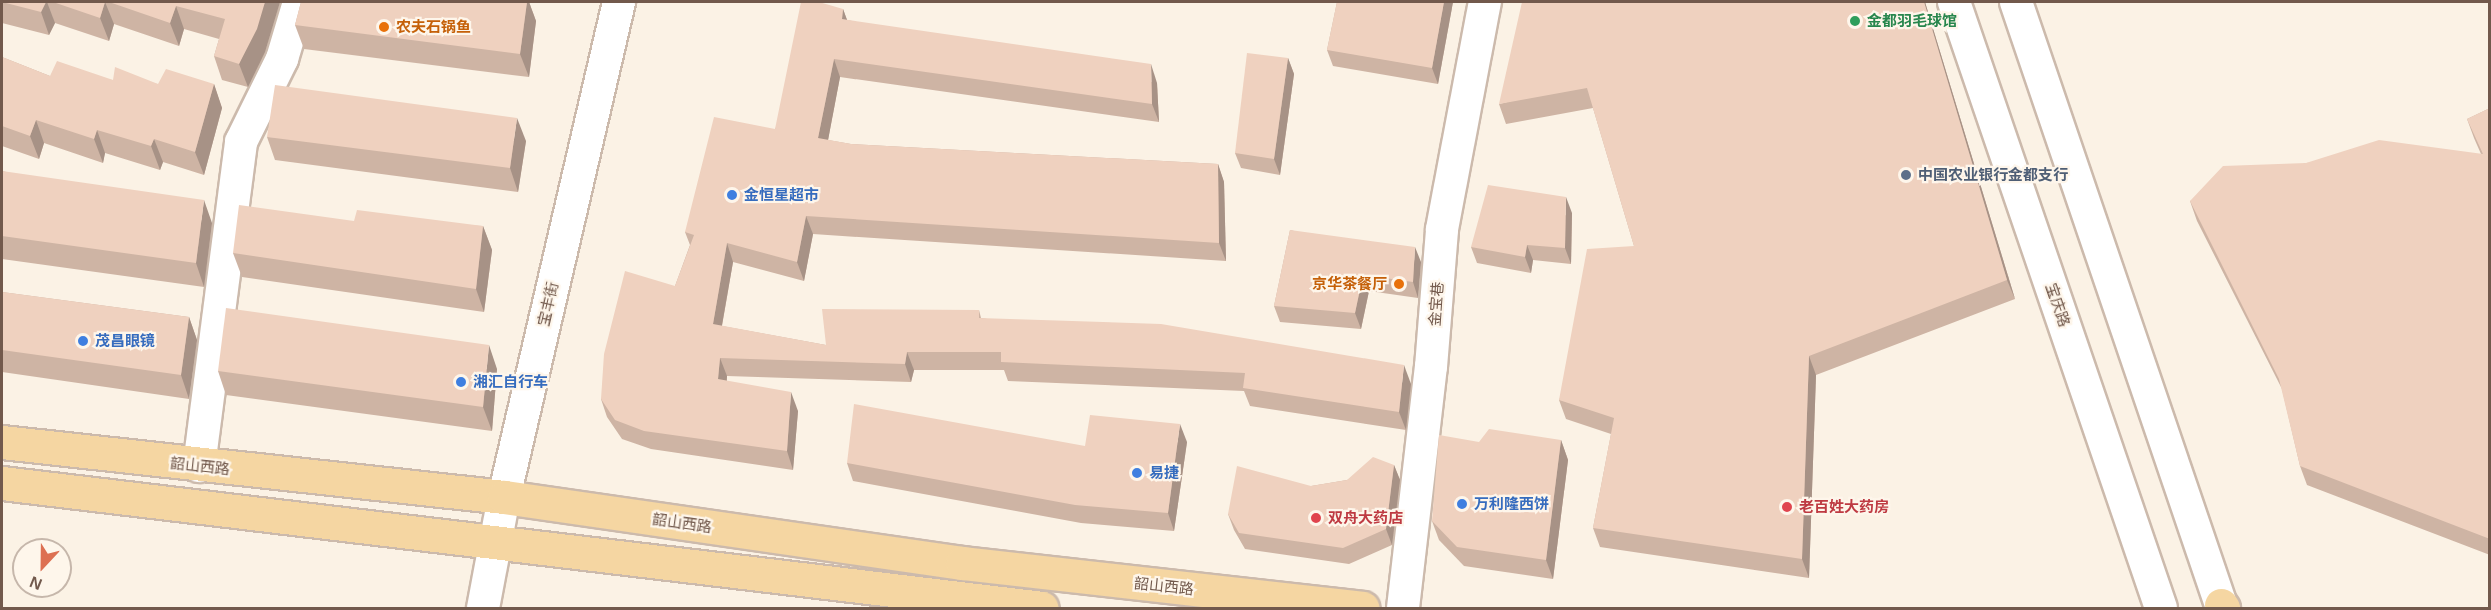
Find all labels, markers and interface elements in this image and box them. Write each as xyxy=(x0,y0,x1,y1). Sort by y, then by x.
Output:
place label: 金都羽毛球馆 xyxy=(1867,12,1957,30)
marker: 金都羽毛球馆 xyxy=(1848,14,1862,28)
place label: 农夫石锅鱼 xyxy=(396,18,471,36)
marker: 农夫石锅鱼 xyxy=(377,20,391,34)
place label: 中国农业银行金都支行 xyxy=(1918,166,2068,184)
marker: 中国农业银行金都支行 xyxy=(1899,168,1913,182)
place label: 金恒星超市 xyxy=(744,186,819,204)
marker: 金恒星超市 xyxy=(725,188,739,202)
place label: 京华茶餐厅 xyxy=(1312,275,1387,293)
marker: 京华茶餐厅 xyxy=(1392,277,1406,291)
street label: 宝丰街 xyxy=(534,280,562,328)
street label: 金宝巷 xyxy=(1425,281,1447,327)
street label: 宝庆路 xyxy=(2042,281,2074,329)
place label: 茂昌眼镜 xyxy=(95,332,155,350)
marker: 茂昌眼镜 xyxy=(76,334,90,348)
place label: 湘汇自行车 xyxy=(473,373,548,391)
marker: 湘汇自行车 xyxy=(454,375,468,389)
street label: 韶山西路 xyxy=(169,454,231,478)
place label: 易捷 xyxy=(1149,464,1179,482)
marker: 易捷 xyxy=(1130,466,1144,480)
place label: 万利隆西饼 xyxy=(1474,495,1549,513)
marker: 万利隆西饼 xyxy=(1455,497,1469,511)
place label: 老百姓大药房 xyxy=(1799,498,1889,516)
marker: 老百姓大药房 xyxy=(1780,500,1794,514)
place label: 双舟大药店 xyxy=(1328,509,1403,527)
street label: 韶山西路 xyxy=(651,510,713,536)
marker: 双舟大药店 xyxy=(1309,511,1323,525)
north arrow xyxy=(12,538,72,598)
text: N xyxy=(27,573,44,593)
street label: 韶山西路 xyxy=(1133,574,1195,598)

